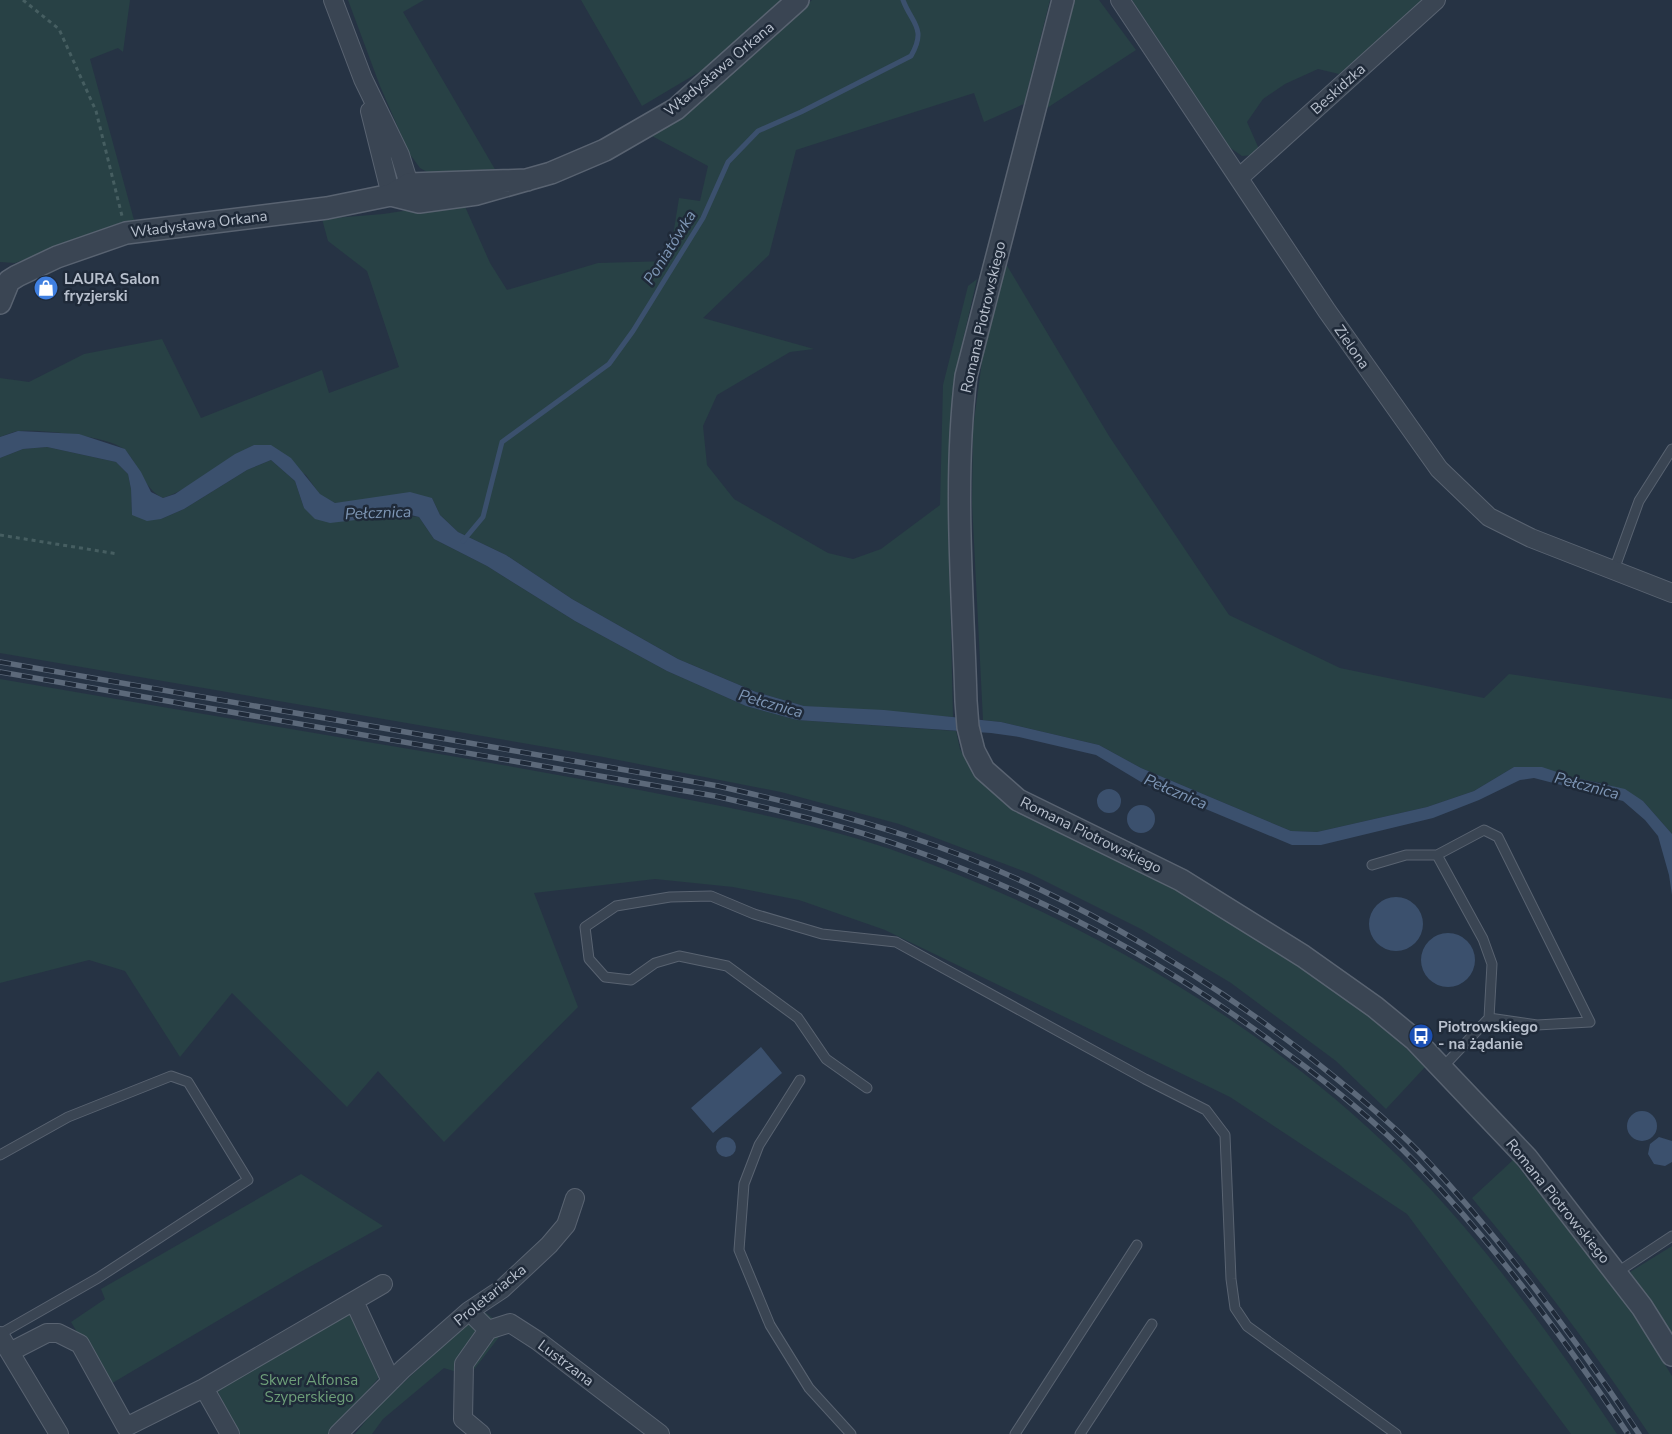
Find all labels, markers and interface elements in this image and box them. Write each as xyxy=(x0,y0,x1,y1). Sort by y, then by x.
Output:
street label: Władysława Orkana xyxy=(660,17,778,121)
street label: Beskidzka xyxy=(1306,59,1370,119)
street label: Władysława Orkana xyxy=(129,206,269,242)
water label: Poniatówka xyxy=(638,206,701,289)
street label: Romana Piotrowskiego xyxy=(956,239,1010,395)
place label: LAURA Salon fryzjerski xyxy=(64,269,159,306)
shop icon: LAURA Salon fryzjerski xyxy=(33,275,59,301)
street label: Zielona xyxy=(1330,321,1374,373)
water label: Pełcznica xyxy=(344,501,412,525)
water label: Pełcznica xyxy=(736,684,806,724)
water label: Pełcznica xyxy=(1552,767,1622,805)
water label: Pełcznica xyxy=(1141,769,1210,815)
street label: Romana Piotrowskiego xyxy=(1017,792,1165,878)
place label: Piotrowskiego - na żądanie xyxy=(1438,1017,1538,1054)
bus stop icon: Piotrowskiego - na żądanie xyxy=(1408,1023,1434,1049)
street label: Romana Piotrowskiego xyxy=(1501,1134,1615,1268)
street label: Proletariacka xyxy=(450,1260,530,1330)
street label: Lustrzana xyxy=(534,1335,598,1391)
park label: Skwer Alfonsa Szyperskiego xyxy=(260,1370,358,1407)

